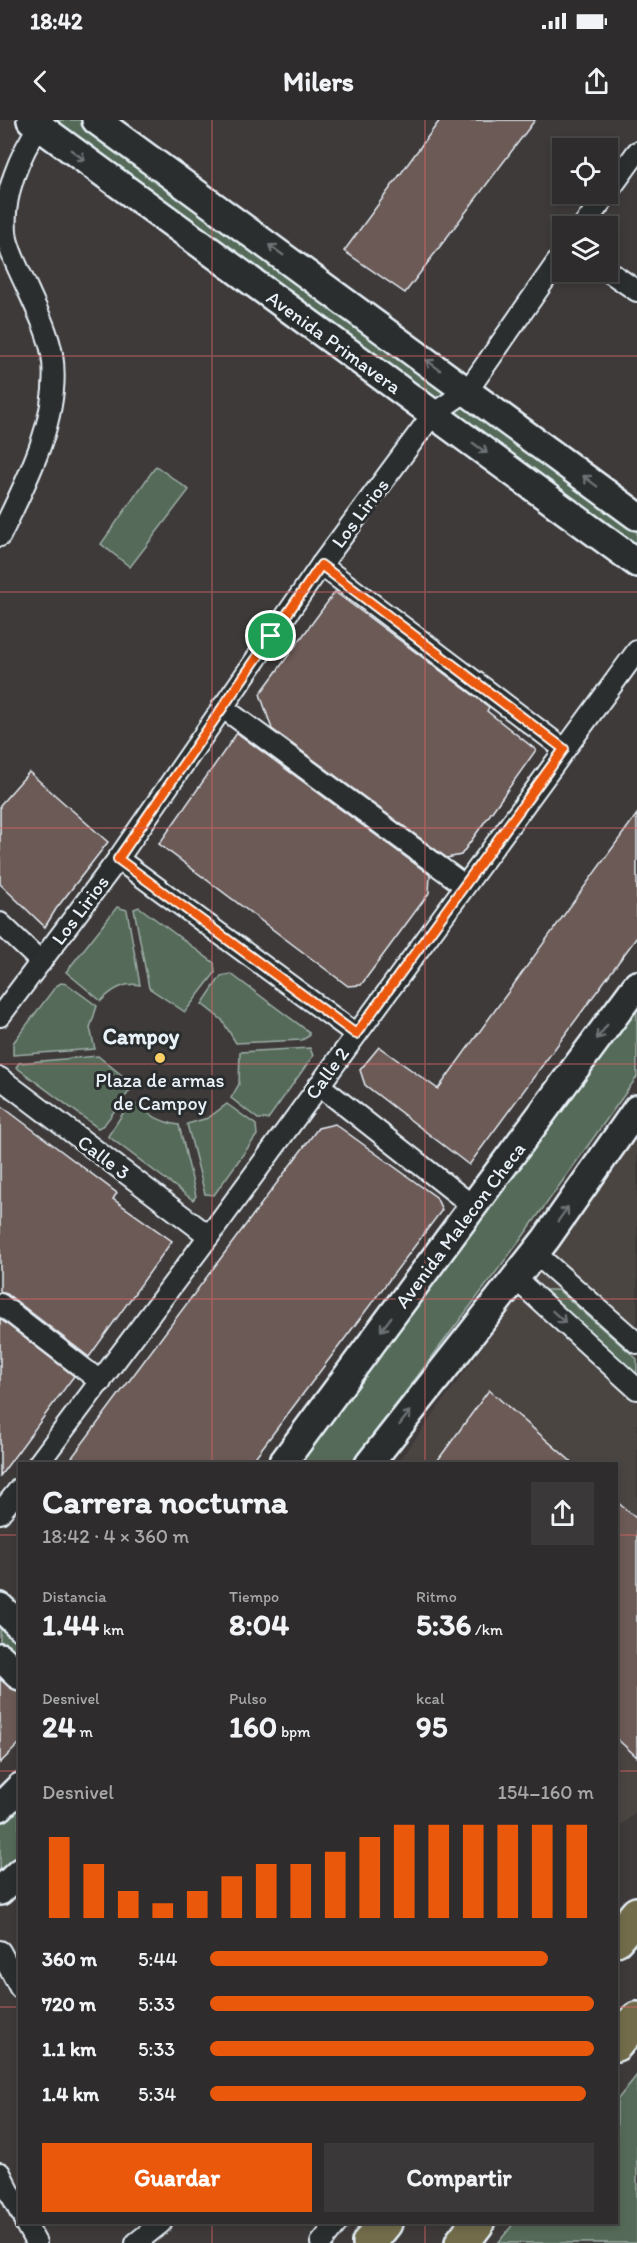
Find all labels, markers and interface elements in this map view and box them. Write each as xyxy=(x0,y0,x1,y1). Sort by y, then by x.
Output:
text: 18:42 xyxy=(30,8,82,35)
icon: back xyxy=(24,65,57,98)
text: Milers xyxy=(283,65,354,98)
icon: share xyxy=(580,65,613,98)
map controls xyxy=(552,138,618,282)
button: locate xyxy=(552,138,618,204)
one-way arrow xyxy=(69,148,85,161)
button: layers xyxy=(552,216,618,282)
one-way arrow xyxy=(268,244,284,256)
street label: Avenida Primavera xyxy=(262,285,406,399)
one-way arrow xyxy=(426,358,442,371)
one-way arrow xyxy=(471,442,487,455)
street label: Los Lirios xyxy=(326,474,394,552)
one-way arrow xyxy=(583,474,599,487)
pin xyxy=(245,610,296,661)
icon: arrive xyxy=(254,619,287,652)
street label: Los Lirios xyxy=(46,871,114,949)
district label: Campoy xyxy=(103,1023,180,1050)
one-way arrow xyxy=(596,1024,609,1040)
street label: Calle 2 xyxy=(300,1042,354,1104)
marker: Plaza de armas de Campoy xyxy=(153,1051,167,1065)
place label: Plaza de armas de Campoy xyxy=(95,1068,225,1115)
street label: Calle 3 xyxy=(73,1130,135,1185)
street label: Avenida Malecon Checa xyxy=(390,1137,530,1313)
one-way arrow xyxy=(557,1207,570,1223)
one-way arrow xyxy=(551,1310,566,1324)
one-way arrow xyxy=(380,1315,393,1331)
one-way arrow xyxy=(399,1410,412,1426)
text: Carrera nocturna xyxy=(42,1482,288,1521)
button: share xyxy=(531,1482,594,1545)
text: 18:42 · 4 × 360 m xyxy=(42,1524,189,1548)
text: Distancia xyxy=(42,1587,107,1606)
text: Tiempo xyxy=(229,1587,279,1606)
text: Ritmo xyxy=(416,1587,457,1606)
text: 1.44 xyxy=(42,1606,99,1643)
text: 8:04 xyxy=(229,1606,289,1643)
text: 5:36 xyxy=(416,1606,471,1643)
text: km xyxy=(99,1620,124,1639)
text: /km xyxy=(471,1620,503,1639)
text: Desnivel xyxy=(42,1689,100,1708)
text: Pulso xyxy=(229,1689,267,1708)
text: kcal xyxy=(416,1689,444,1708)
text: 24 xyxy=(42,1708,76,1745)
text: 160 xyxy=(229,1708,277,1745)
text: 95 xyxy=(416,1708,447,1745)
text: m xyxy=(76,1722,93,1741)
text: bpm xyxy=(277,1722,311,1741)
text: Desnivel xyxy=(42,1780,114,1804)
text: 154–160 m xyxy=(498,1780,594,1804)
text: 360 m xyxy=(42,1947,97,1971)
text: 5:44 xyxy=(138,1947,177,1971)
text: 720 m xyxy=(42,1992,96,2016)
text: 5:33 xyxy=(138,1992,175,2016)
text: 1.1 km xyxy=(42,2037,96,2061)
text: 5:33 xyxy=(138,2037,175,2061)
text: 1.4 km xyxy=(42,2082,99,2106)
text: 5:34 xyxy=(138,2082,176,2106)
button: Guardar xyxy=(42,2143,312,2212)
button: Compartir xyxy=(324,2143,594,2212)

